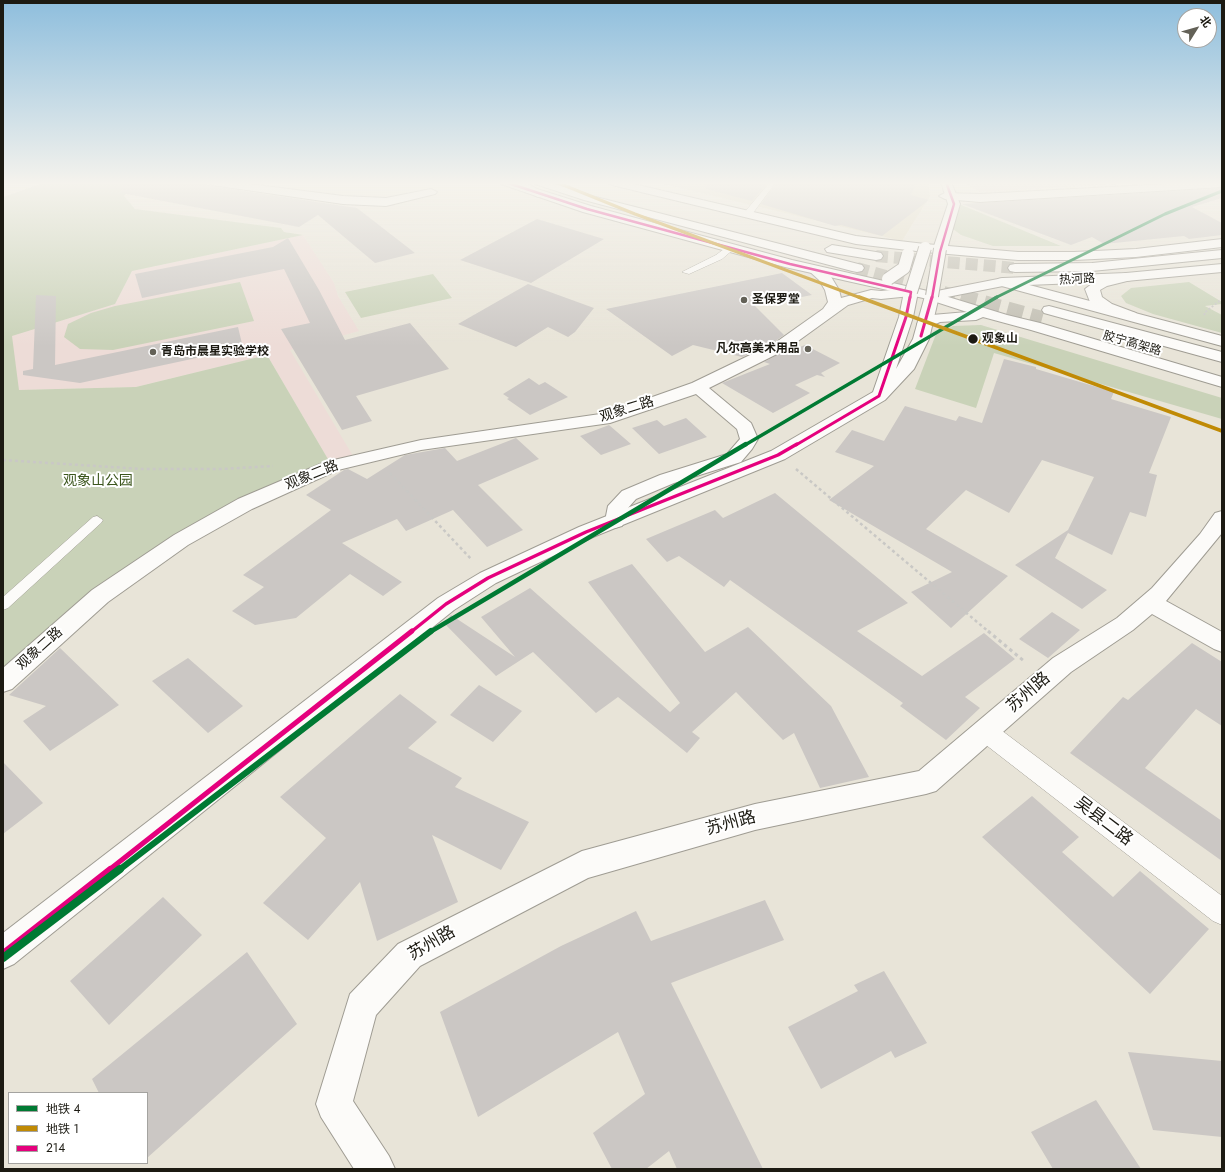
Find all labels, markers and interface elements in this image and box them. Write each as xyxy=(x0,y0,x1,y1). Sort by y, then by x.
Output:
north arrow xyxy=(1177,8,1217,48)
text: 北 xyxy=(1196,12,1215,31)
street label: 热河路 xyxy=(1059,272,1095,288)
place label: 圣保罗堂 xyxy=(752,293,800,307)
marker: 圣保罗堂 xyxy=(739,295,749,305)
street label: 胶宁高架路 xyxy=(1101,329,1163,359)
marker: 观象山 xyxy=(966,332,980,346)
place label: 观象山 xyxy=(982,332,1018,346)
place label: 凡尔高美术用品 xyxy=(716,342,800,356)
marker: 凡尔高美术用品 xyxy=(803,344,813,354)
place label: 青岛市晨星实验学校 xyxy=(161,345,269,359)
marker: 青岛市晨星实验学校 xyxy=(148,347,158,357)
street label: 观象二路 xyxy=(598,394,656,426)
street label: 观象二路 xyxy=(283,458,341,494)
park label: 观象山公园 xyxy=(63,474,133,490)
street label: 观象二路 xyxy=(14,624,66,674)
street label: 苏州路 xyxy=(1003,669,1055,717)
street label: 吴县二路 xyxy=(1070,793,1136,851)
street label: 苏州路 xyxy=(704,808,758,840)
street label: 苏州路 xyxy=(405,922,459,966)
legend xyxy=(8,1092,148,1164)
text: 地铁 4 xyxy=(46,1100,81,1118)
text: 地铁 1 xyxy=(46,1120,79,1138)
text: 214 xyxy=(46,1139,65,1157)

